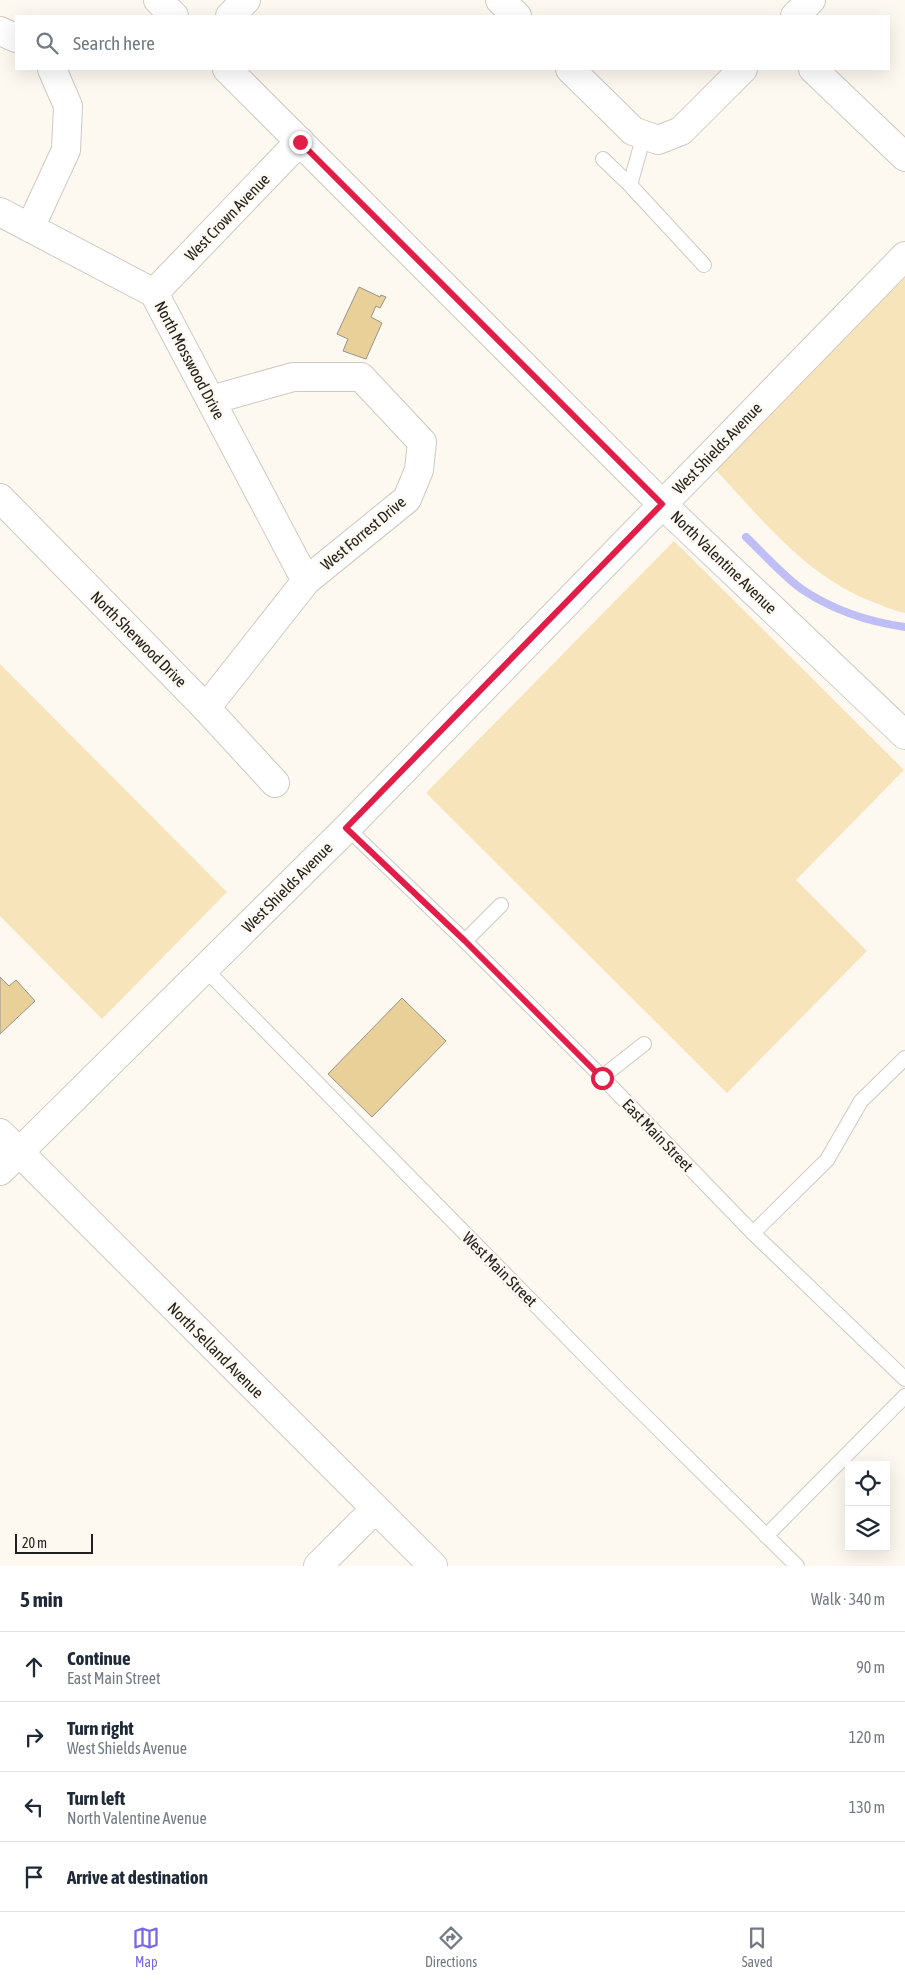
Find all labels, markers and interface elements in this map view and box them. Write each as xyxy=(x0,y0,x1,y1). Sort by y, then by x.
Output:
search box xyxy=(15,15,890,70)
icon: search xyxy=(33,29,61,57)
text: Search here xyxy=(73,32,155,54)
route end xyxy=(289,131,312,154)
street label: West Crown Avenue xyxy=(181,170,273,264)
street label: North Mosswood Drive xyxy=(151,298,229,422)
street label: West Shields Avenue xyxy=(669,399,765,497)
street label: West Forrest Drive xyxy=(317,492,409,574)
street label: North Valentine Avenue xyxy=(667,507,781,617)
street label: North Sherwood Drive xyxy=(87,587,191,691)
street label: West Shields Avenue xyxy=(238,838,336,936)
route start xyxy=(591,1067,614,1090)
street label: East Main Street xyxy=(619,1095,697,1175)
street label: West Main Street xyxy=(459,1228,541,1310)
street label: North Selland Avenue xyxy=(164,1298,268,1402)
map controls xyxy=(845,1461,890,1551)
button: locate xyxy=(845,1461,890,1506)
button: layers xyxy=(845,1506,890,1551)
scale bar xyxy=(15,1531,92,1554)
text: 20 m xyxy=(22,1535,47,1551)
text: 5 min xyxy=(20,1587,63,1611)
text: Walk · 340 m xyxy=(811,1590,885,1608)
text: Continue xyxy=(67,1647,131,1669)
icon: ahead xyxy=(20,1653,48,1681)
text: 90 m xyxy=(856,1658,885,1676)
text: East Main Street xyxy=(67,1669,161,1687)
text: Turn right xyxy=(67,1717,134,1739)
icon: right xyxy=(20,1723,48,1751)
text: 120 m xyxy=(849,1728,885,1746)
text: West Shields Avenue xyxy=(67,1739,187,1757)
text: Turn left xyxy=(67,1787,125,1809)
icon: left xyxy=(20,1793,48,1821)
text: 130 m xyxy=(849,1798,885,1816)
text: North Valentine Avenue xyxy=(67,1809,207,1827)
icon: arrive xyxy=(20,1863,48,1891)
text: Arrive at destination xyxy=(67,1866,208,1888)
tab: Map xyxy=(132,1924,160,1970)
tab: Directions xyxy=(425,1924,477,1970)
tab: Saved xyxy=(742,1924,773,1970)

